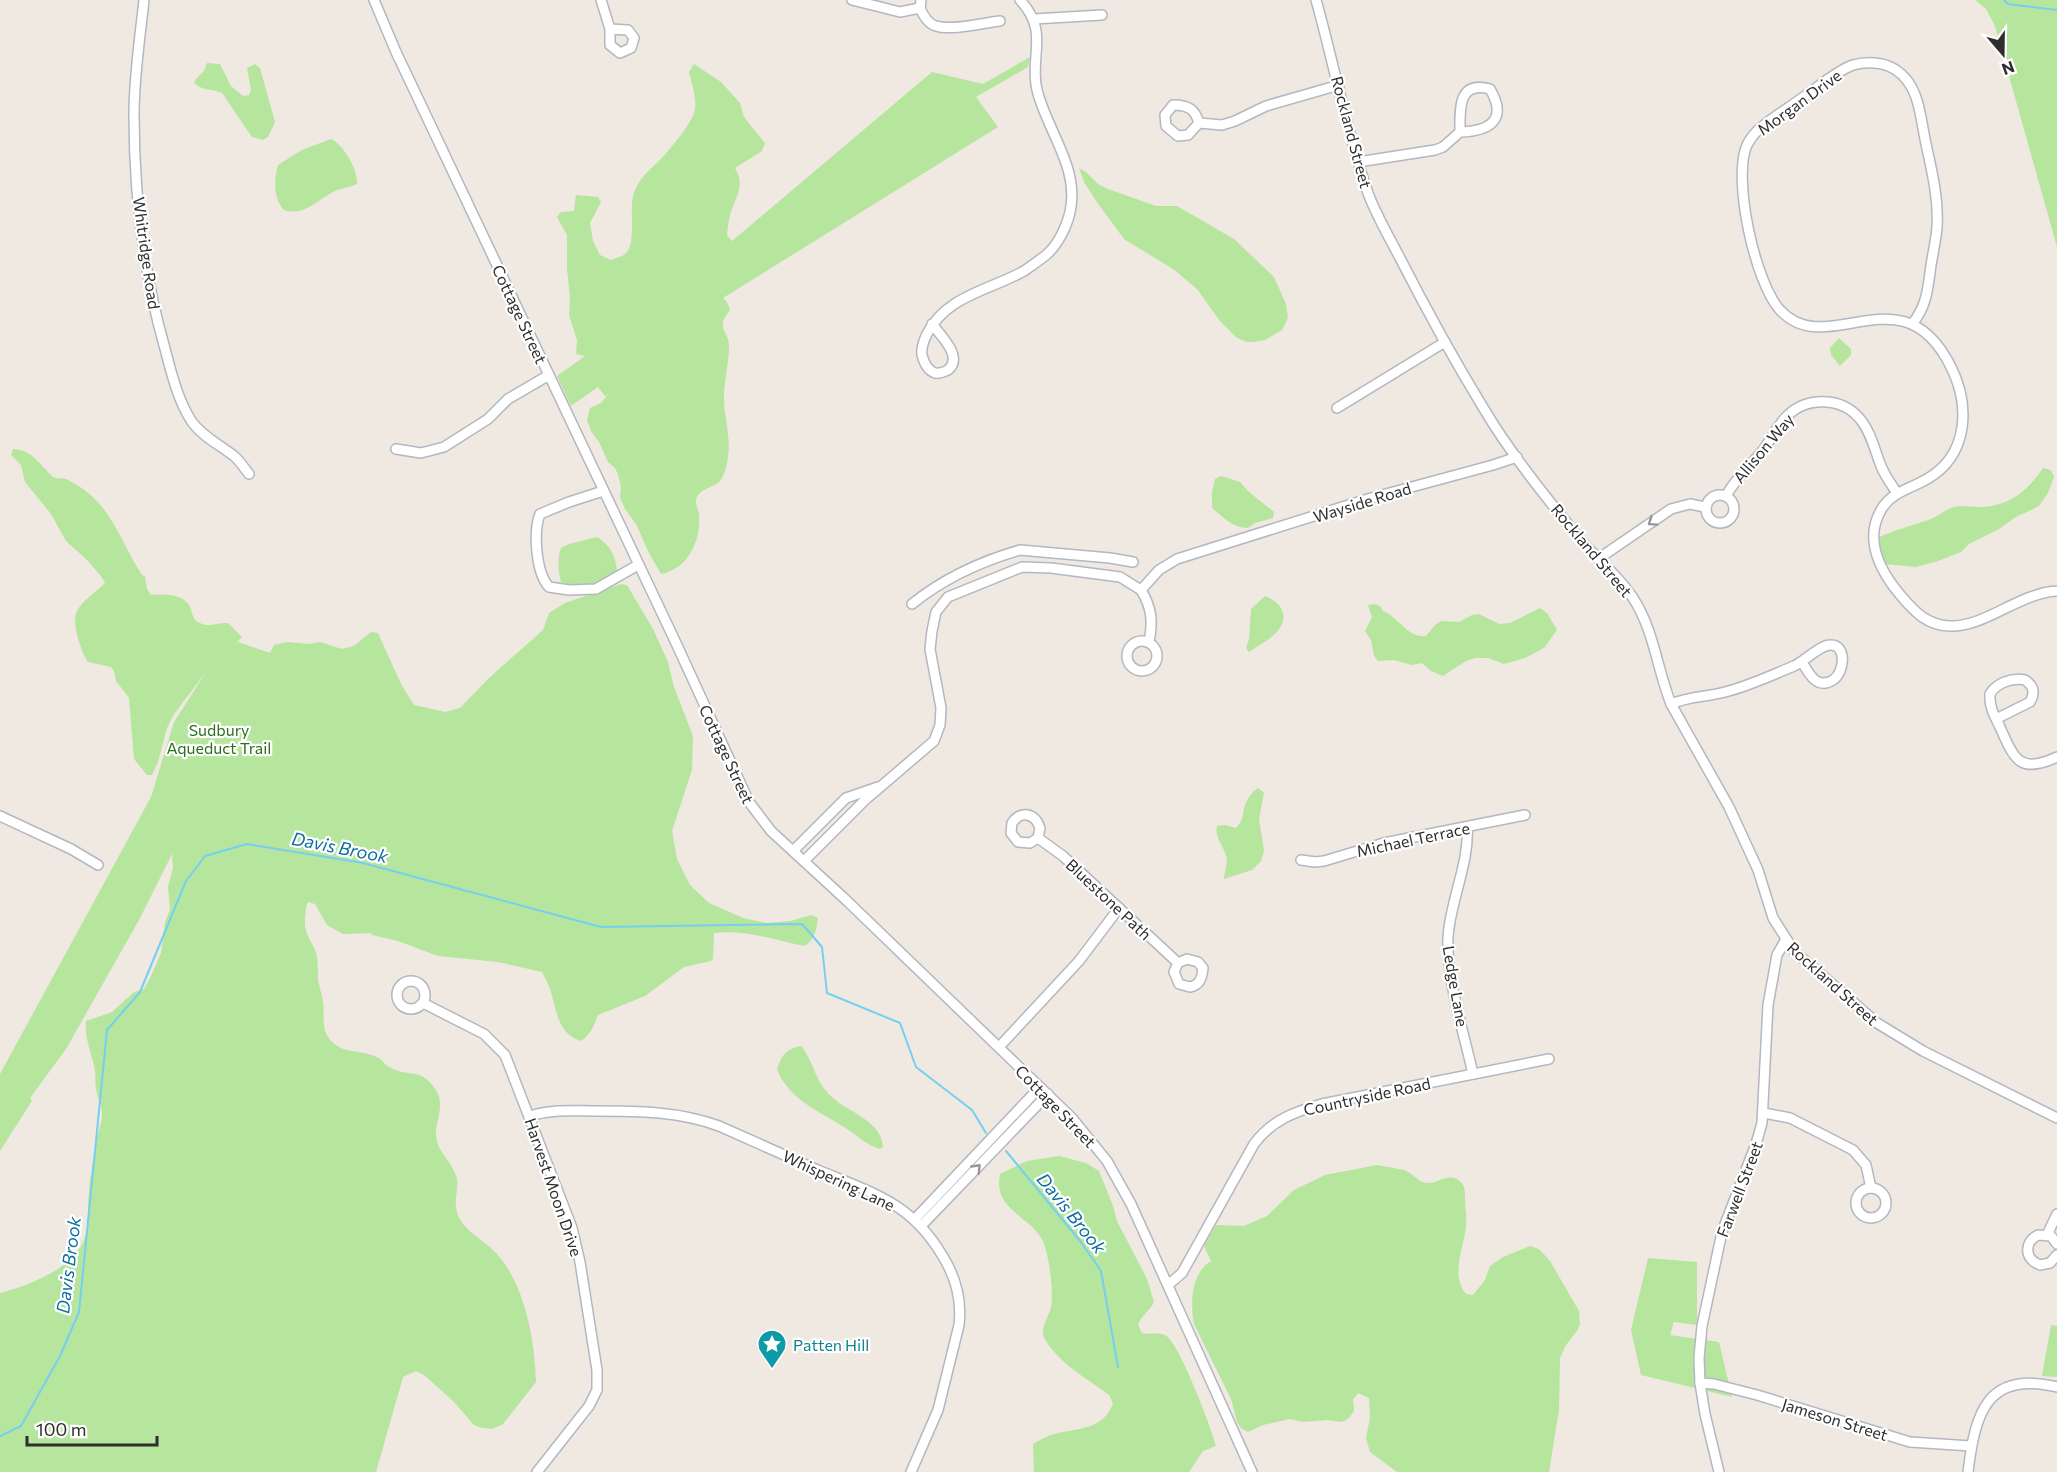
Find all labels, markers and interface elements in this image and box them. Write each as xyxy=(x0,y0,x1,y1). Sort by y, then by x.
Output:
north arrow xyxy=(1973,24,2033,84)
text: N xyxy=(1999,58,2017,80)
street label: Morgan Drive xyxy=(1753,65,1845,139)
street label: Rockland Street xyxy=(1328,74,1376,191)
street label: Whitridge Road xyxy=(130,196,164,310)
street label: Cottage Street xyxy=(489,261,551,367)
street label: Allison Way xyxy=(1729,410,1797,486)
street label: Wayside Road xyxy=(1311,478,1413,526)
street label: Rockland Street xyxy=(1548,500,1637,601)
one-way arrow xyxy=(1647,515,1658,526)
street label: Cottage Street xyxy=(696,701,758,807)
park label: Sudbury Aqueduct Trail xyxy=(167,720,271,757)
street label: Michael Terrace xyxy=(1355,818,1471,860)
water label: Davis Brook xyxy=(290,827,391,867)
street label: Bluestone Path xyxy=(1062,855,1156,943)
street label: Rockland Street xyxy=(1784,937,1883,1029)
street label: Ledge Lane xyxy=(1440,944,1472,1028)
street label: Cottage Street xyxy=(1012,1061,1100,1151)
street label: Countryside Road xyxy=(1302,1073,1432,1119)
street label: Harvest Moon Drive xyxy=(521,1115,587,1259)
street label: Farwell Street xyxy=(1712,1138,1766,1240)
street label: Whispering Lane xyxy=(780,1146,898,1214)
one-way arrow xyxy=(969,1164,980,1175)
water label: Davis Brook xyxy=(1033,1168,1112,1259)
water label: Davis Brook xyxy=(51,1214,85,1315)
place icon: Patten Hill xyxy=(756,1328,788,1370)
place label: Patten Hill xyxy=(793,1335,869,1354)
street label: Jameson Street xyxy=(1780,1394,1891,1444)
scale bar xyxy=(27,1409,158,1447)
text: 100 m xyxy=(36,1418,86,1440)

